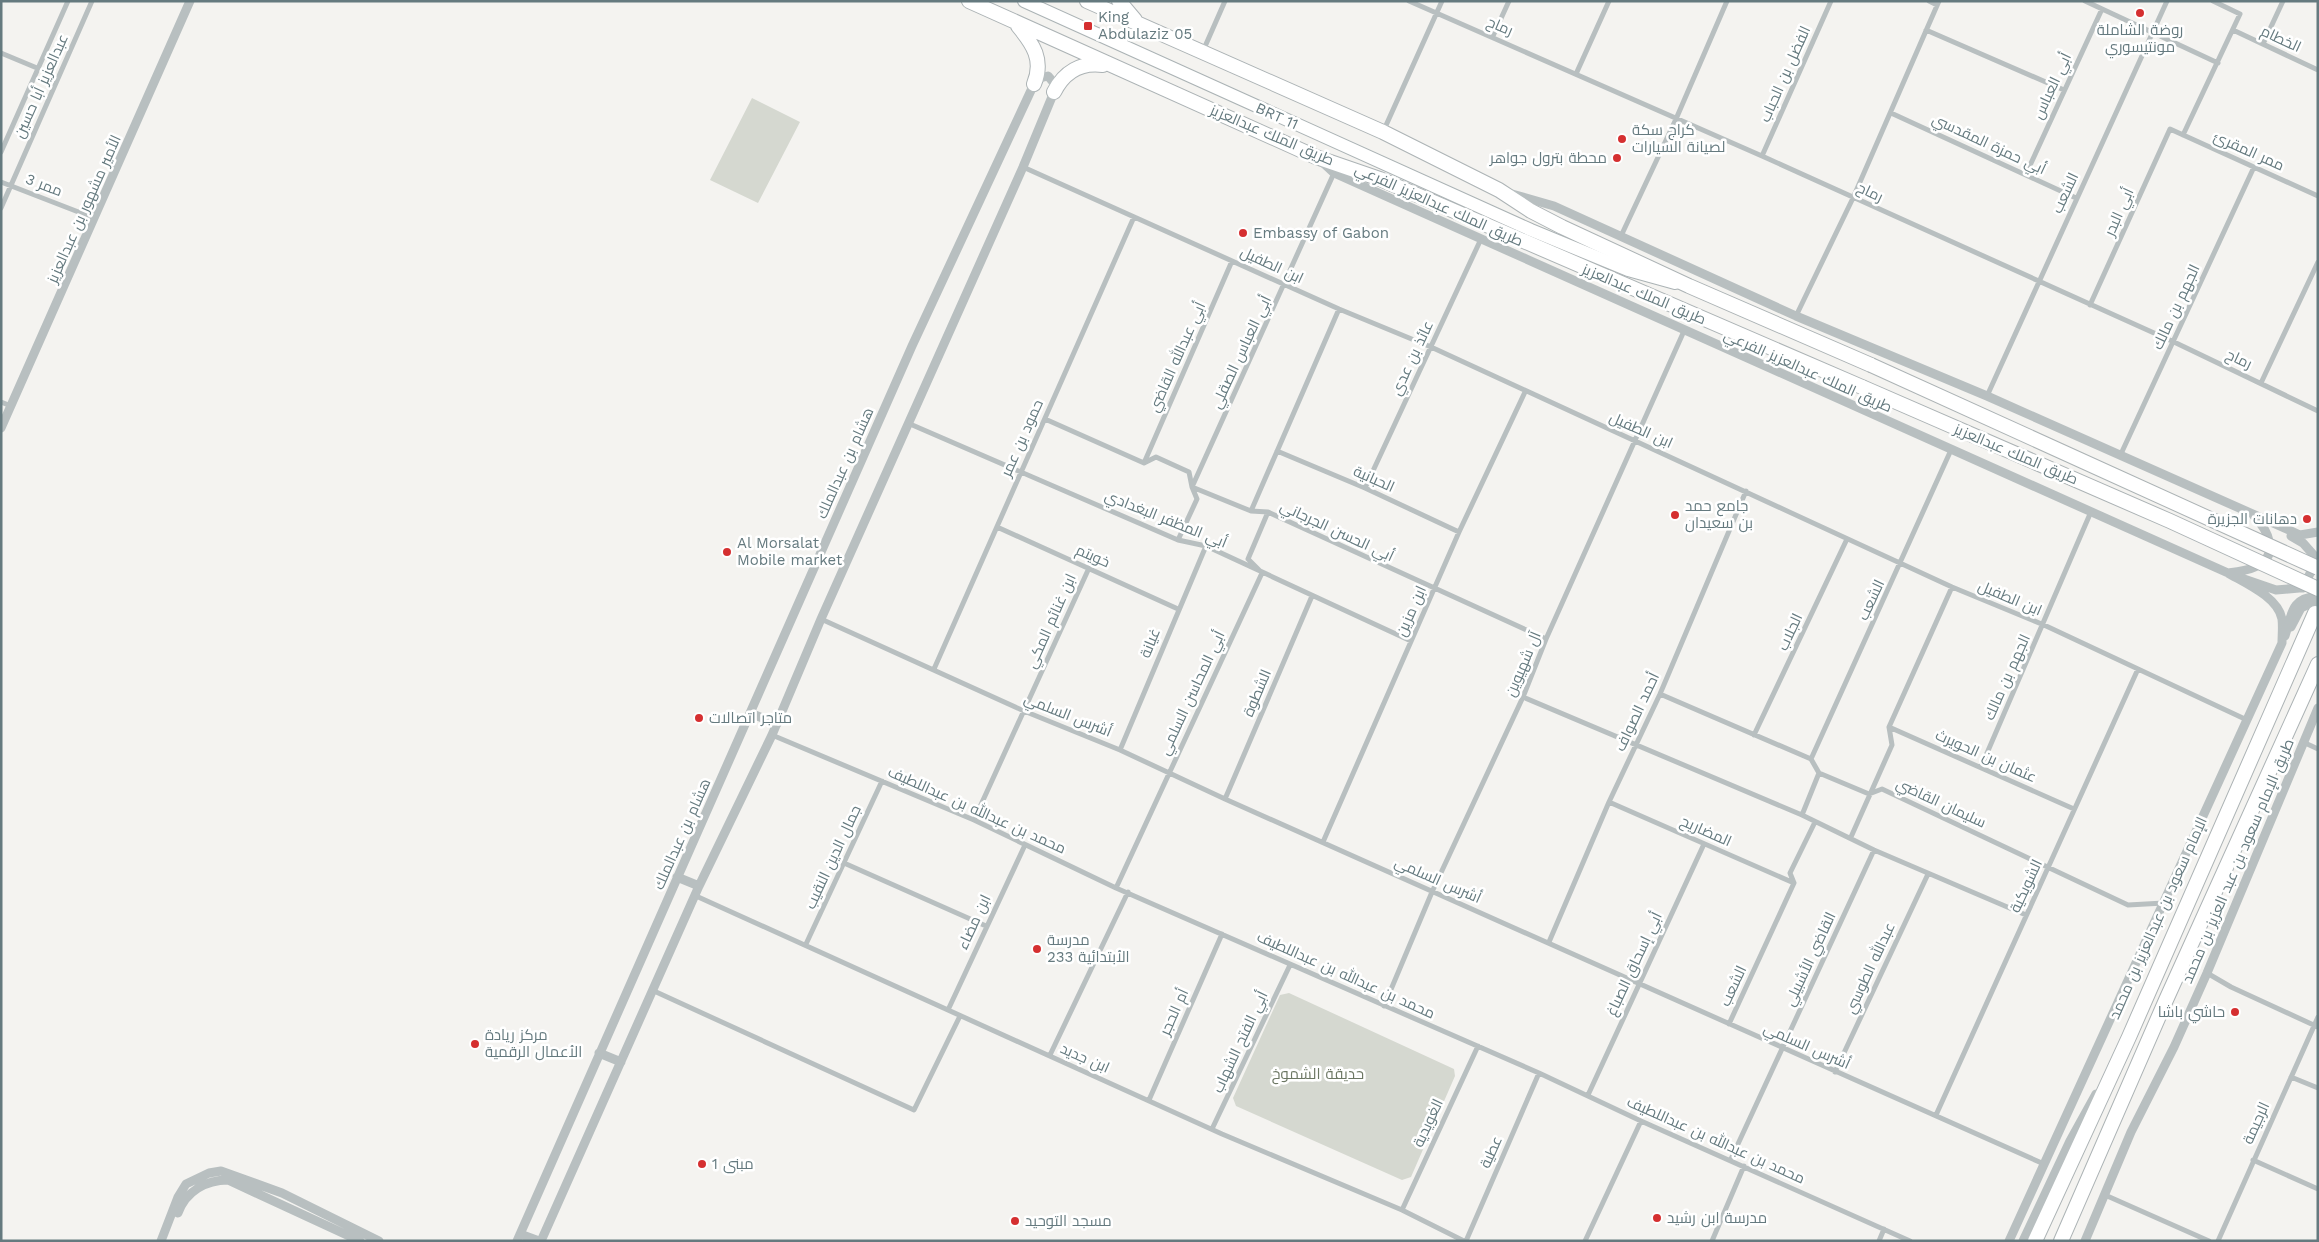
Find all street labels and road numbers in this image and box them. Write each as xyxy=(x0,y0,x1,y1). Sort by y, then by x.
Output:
street label: رماح xyxy=(1483,12,1516,41)
street label: الخطام xyxy=(2258,22,2304,57)
street label: الفضل بن الحباب xyxy=(1756,23,1815,125)
street label: عبدالعزيز أبا حسين xyxy=(9,31,73,141)
street label: أبي العباس xyxy=(2028,50,2078,123)
street label: BRT 11 xyxy=(1253,99,1301,133)
street label: طريق الملك عبدالعزيز xyxy=(1206,100,1337,170)
street label: أبي حمزة المقدسي xyxy=(1928,109,2049,181)
street label: ممر المقرئ xyxy=(2211,127,2287,175)
street label: الأمير مشهور بن عبدالعزيز xyxy=(43,132,126,287)
street label: طريق الملك عبدالعزيز الفرعي xyxy=(1351,160,1526,253)
street label: ممر 3 xyxy=(23,170,65,200)
street label: الشعب xyxy=(2048,170,2082,216)
street label: رماح xyxy=(1853,178,1886,208)
street label: أبي البدر xyxy=(2099,185,2140,241)
street label: ابن الطفيل xyxy=(1237,243,1306,288)
street label: طريق الملك عبدالعزيز xyxy=(1578,259,1709,329)
street label: الجهم بن مالك xyxy=(2148,261,2205,353)
street label: أبي العباس الصقلي xyxy=(1206,292,1278,413)
street label: أبي عبدالله القاضي xyxy=(1144,299,1212,416)
street label: عائذ بن عدي xyxy=(1387,318,1440,400)
street label: طريق الملك عبدالعزيز الفرعي xyxy=(1720,326,1895,419)
street label: رماح xyxy=(2222,345,2255,375)
street label: حمود بن عمر xyxy=(997,397,1048,481)
street label: هشام بن عبدالملك xyxy=(812,405,879,522)
street label: ابن الطفيل xyxy=(1606,408,1675,453)
street label: طريق الملك عبدالعزيز xyxy=(1950,419,2081,489)
street label: الحبانية xyxy=(1351,462,1397,496)
street label: أبي المظفر البغدادي xyxy=(1101,485,1230,554)
street label: أبي الحسن الجرجاني xyxy=(1276,496,1397,568)
street label: خويتم xyxy=(1073,541,1113,572)
street label: ابن غنائم المكي xyxy=(1022,571,1083,672)
street label: الشعب xyxy=(1854,577,1888,623)
street label: ابن الطفيل xyxy=(1975,577,2045,620)
street label: ابن مزين xyxy=(1392,583,1431,639)
street label: الجلاب xyxy=(1774,610,1806,654)
street label: غيانة xyxy=(1136,626,1164,660)
street label: أبي المحاسن السلمي xyxy=(1154,628,1231,759)
street label: آل شهيوين xyxy=(1501,629,1546,700)
street label: الجهم بن مالك xyxy=(1980,631,2035,723)
street label: الشطوة xyxy=(1239,667,1275,719)
street label: أحمد الصواف xyxy=(1610,669,1663,754)
street label: أشرس السلمي xyxy=(1020,688,1115,744)
street label: عثمان بن الحويرث xyxy=(1932,726,2039,787)
street label: طريق الإمام سعود بن عبد العزيز بن محمد xyxy=(2178,736,2299,986)
street label: محمد بن عبدالله بن عبداللطيف xyxy=(885,762,1069,858)
street label: سليمان القاضي xyxy=(1892,774,1989,834)
street label: هشام بن عبدالملك xyxy=(649,776,716,893)
street label: جمال الدين النقيب xyxy=(801,802,866,912)
street label: المضاريح xyxy=(1677,812,1734,852)
street label: الإمام سعود بن عبدالعزيز بن محمد xyxy=(2105,814,2212,1022)
street label: أشرس السلمي xyxy=(1391,852,1485,910)
street label: الشويكية xyxy=(2006,857,2046,915)
street label: ابن مضاء xyxy=(953,892,995,953)
street label: أبي إسحاق الصباغ xyxy=(1601,909,1669,1020)
street label: القاضي الأشبيلي xyxy=(1780,909,1842,1010)
street label: عبدالله الطوسي xyxy=(1840,919,1902,1018)
street label: محمد بن عبدالله بن عبداللطيف xyxy=(1254,927,1438,1023)
street label: الشعب xyxy=(1716,963,1750,1009)
street label: أم الحجر xyxy=(1154,985,1193,1039)
street label: أبي الفتح الشهاب xyxy=(1208,988,1274,1097)
street label: أشرس السلمي xyxy=(1760,1018,1854,1076)
street label: ابن جديد xyxy=(1057,1039,1112,1078)
street label: محمد بن عبدالله بن عبداللطيف xyxy=(1624,1092,1808,1188)
street label: الغويدية xyxy=(1409,1096,1447,1150)
street label: الرجيمة xyxy=(2239,1099,2273,1147)
street label: عطية xyxy=(1476,1133,1506,1171)

